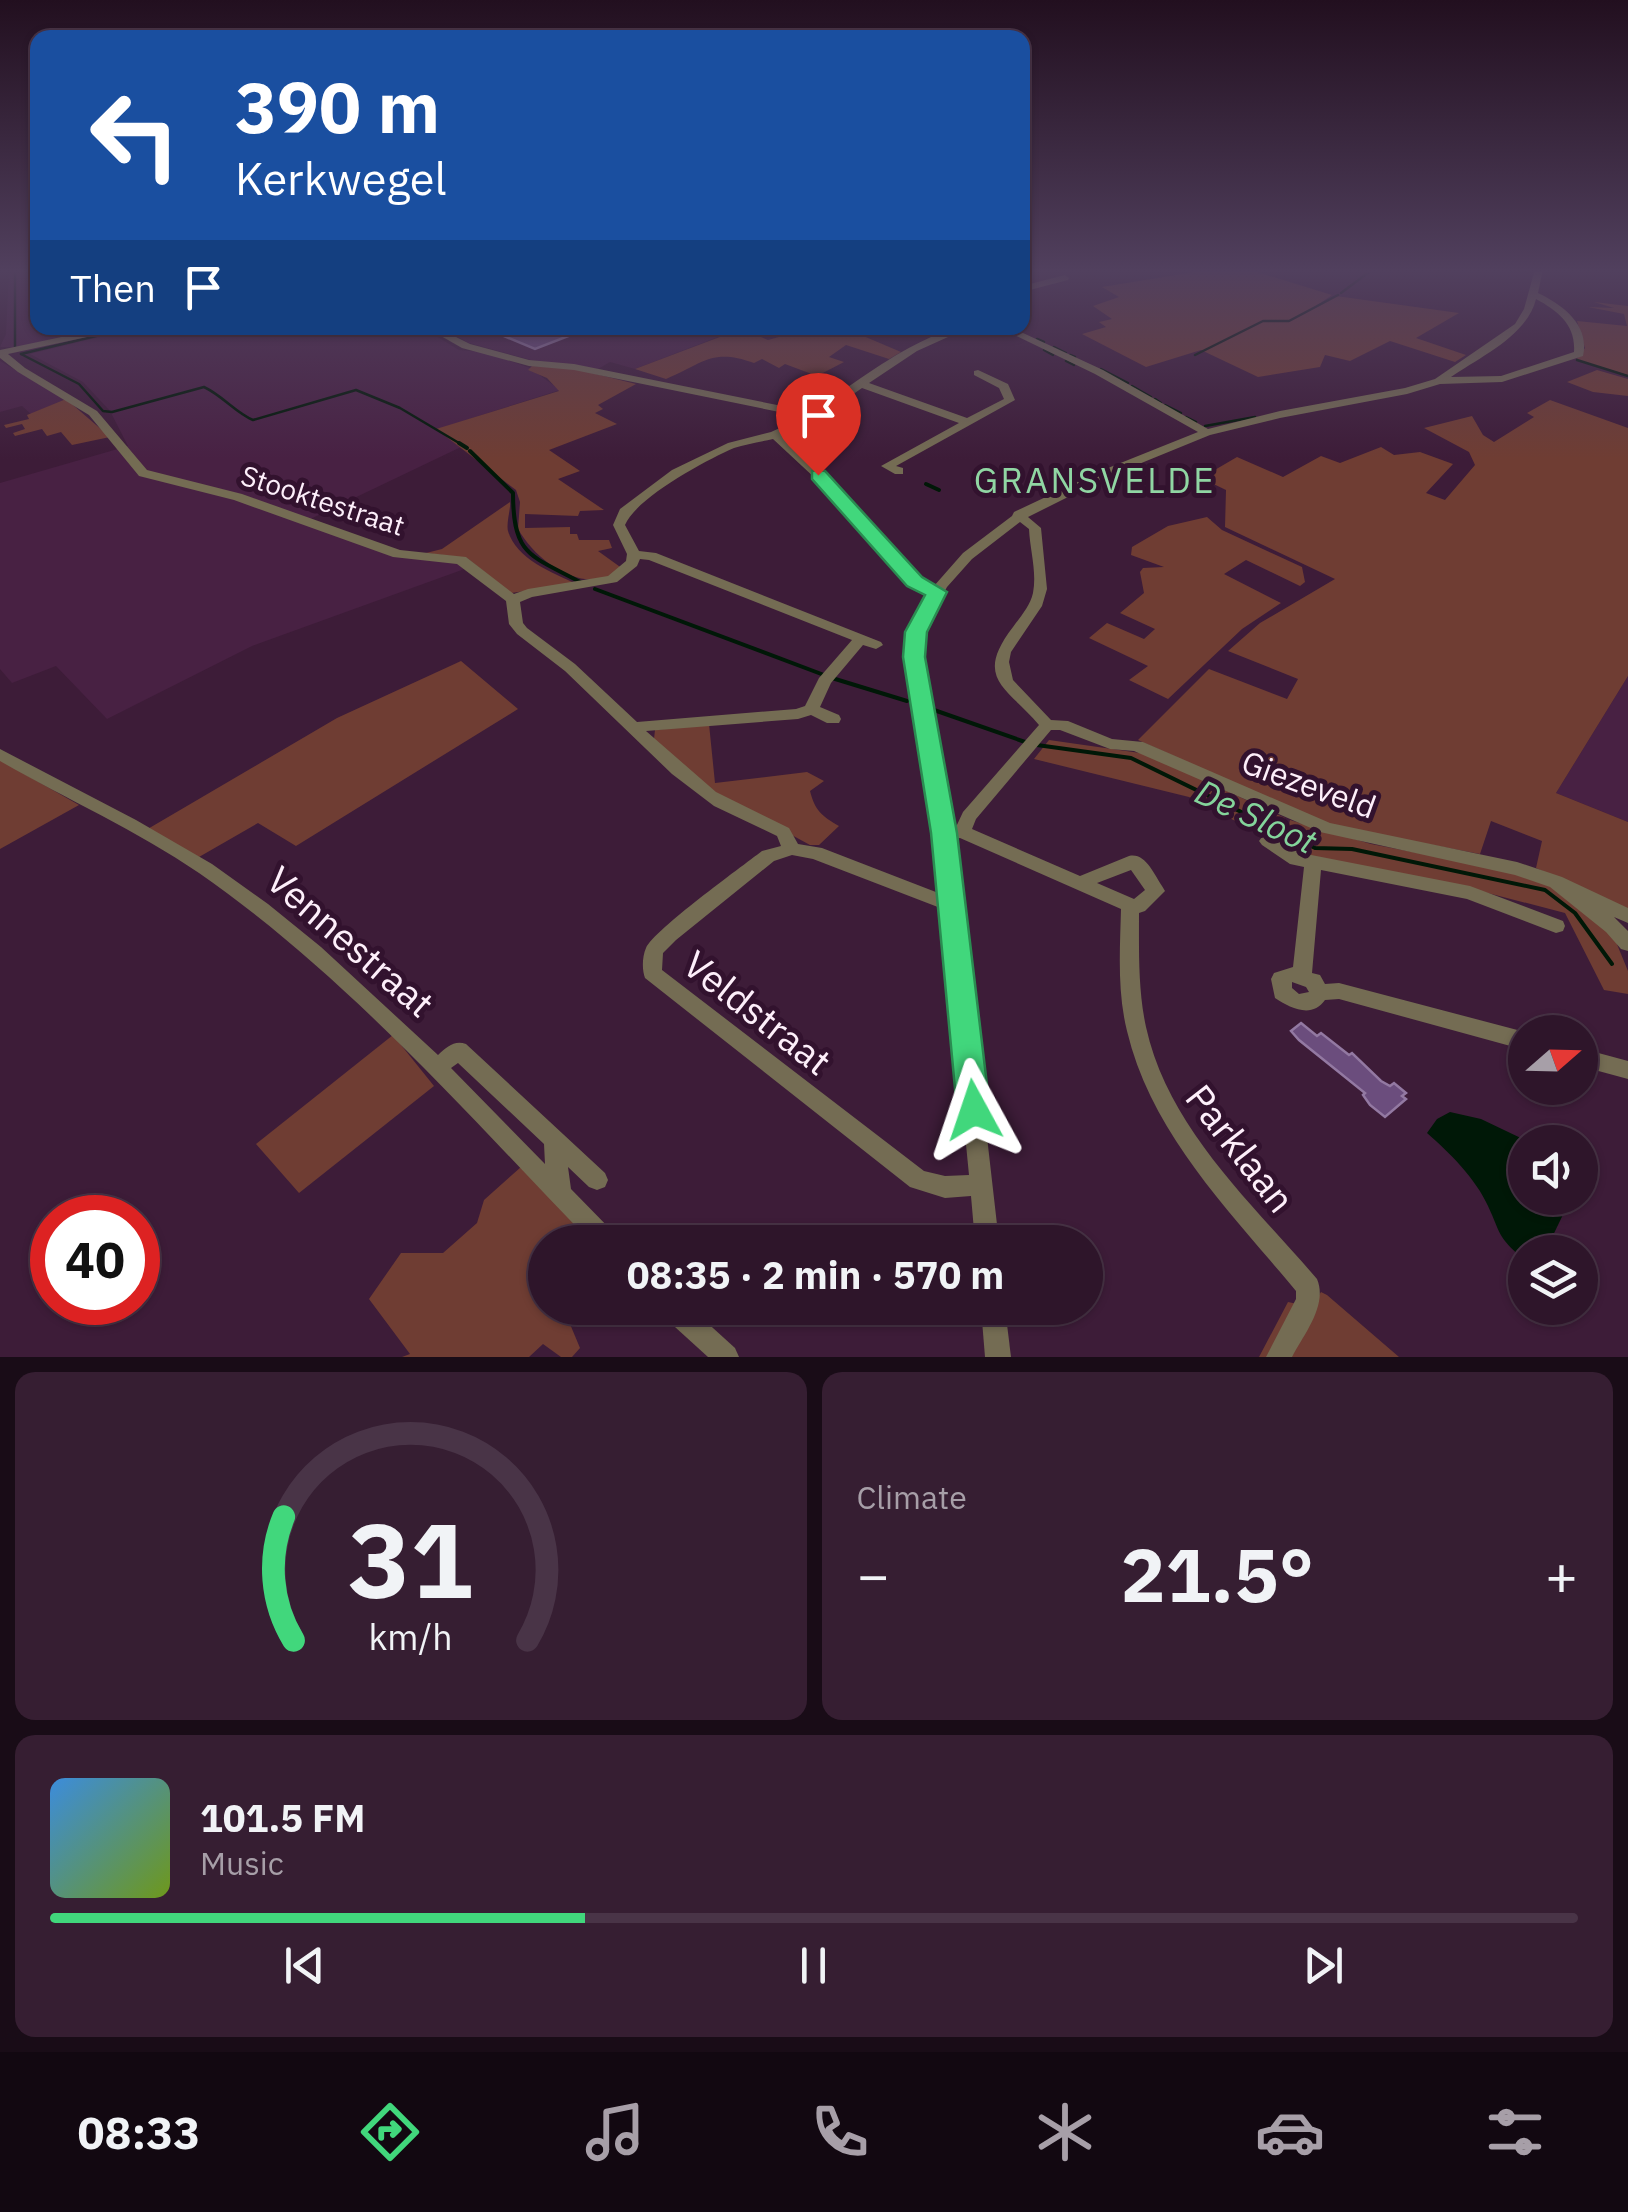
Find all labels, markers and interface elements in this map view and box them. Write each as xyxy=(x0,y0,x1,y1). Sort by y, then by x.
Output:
text: 390 m xyxy=(235,61,440,152)
icon: left xyxy=(70,70,200,200)
text: Kerkwegel xyxy=(235,149,447,207)
icon: arrive xyxy=(176,260,231,315)
text: Then xyxy=(70,263,156,312)
pin xyxy=(776,373,861,476)
icon: arrive xyxy=(791,388,846,443)
street label: Stooktestraat xyxy=(236,456,410,544)
district label: GRANSVELDE xyxy=(974,457,1216,503)
street label: Giezeveld xyxy=(1236,740,1382,828)
water label: De Sloot xyxy=(1188,768,1324,864)
street label: Vennestraat xyxy=(257,855,445,1027)
street label: Veldstraat xyxy=(674,939,842,1085)
north arrow xyxy=(1508,1015,1598,1105)
map controls xyxy=(1508,1015,1598,1325)
position arrow xyxy=(922,1058,1026,1162)
street label: Parklaan xyxy=(1176,1074,1306,1222)
button: sound xyxy=(1508,1125,1598,1215)
speed limit sign: 40 xyxy=(30,1195,160,1325)
button: layers xyxy=(1508,1235,1598,1325)
text: 08:35 · 2 min · 570 m xyxy=(627,1250,1004,1299)
text: Climate xyxy=(857,1476,967,1518)
text: 31 xyxy=(348,1491,473,1627)
text: 21.5° xyxy=(1120,1525,1314,1623)
text: − xyxy=(857,1539,890,1610)
text: + xyxy=(1545,1539,1578,1610)
text: km/h xyxy=(369,1613,453,1660)
text: 101.5 FM xyxy=(200,1793,365,1842)
text: Music xyxy=(200,1842,284,1884)
icon: previous xyxy=(277,1938,332,1993)
icon: pause xyxy=(786,1938,841,1993)
icon: next xyxy=(1296,1938,1351,1993)
icon: directions xyxy=(355,2097,425,2167)
icon: music xyxy=(580,2097,650,2167)
icon: phone xyxy=(805,2097,875,2167)
icon: climate xyxy=(1030,2097,1100,2167)
icon: car xyxy=(1255,2097,1325,2167)
icon: filters xyxy=(1480,2097,1550,2167)
text: 08:33 xyxy=(78,2103,200,2161)

